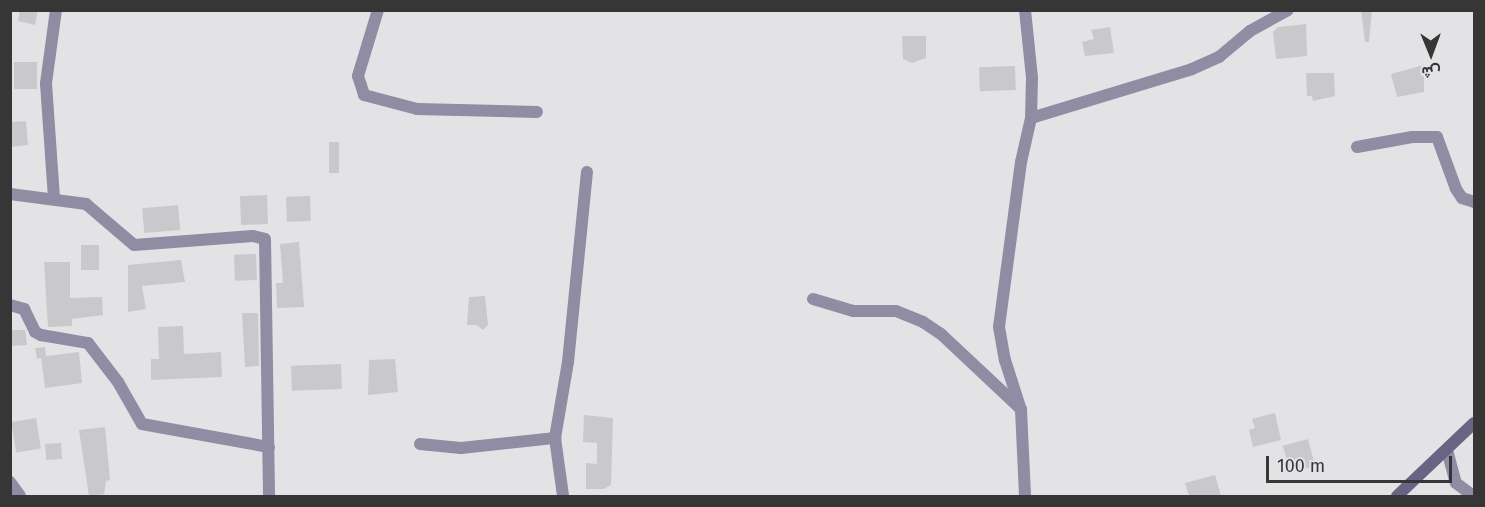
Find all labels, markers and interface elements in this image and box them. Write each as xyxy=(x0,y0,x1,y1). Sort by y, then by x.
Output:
north arrow xyxy=(1401,24,1461,84)
text: ش xyxy=(1422,63,1441,82)
scale bar xyxy=(1269,444,1455,482)
text: 100 m xyxy=(1277,455,1325,477)

